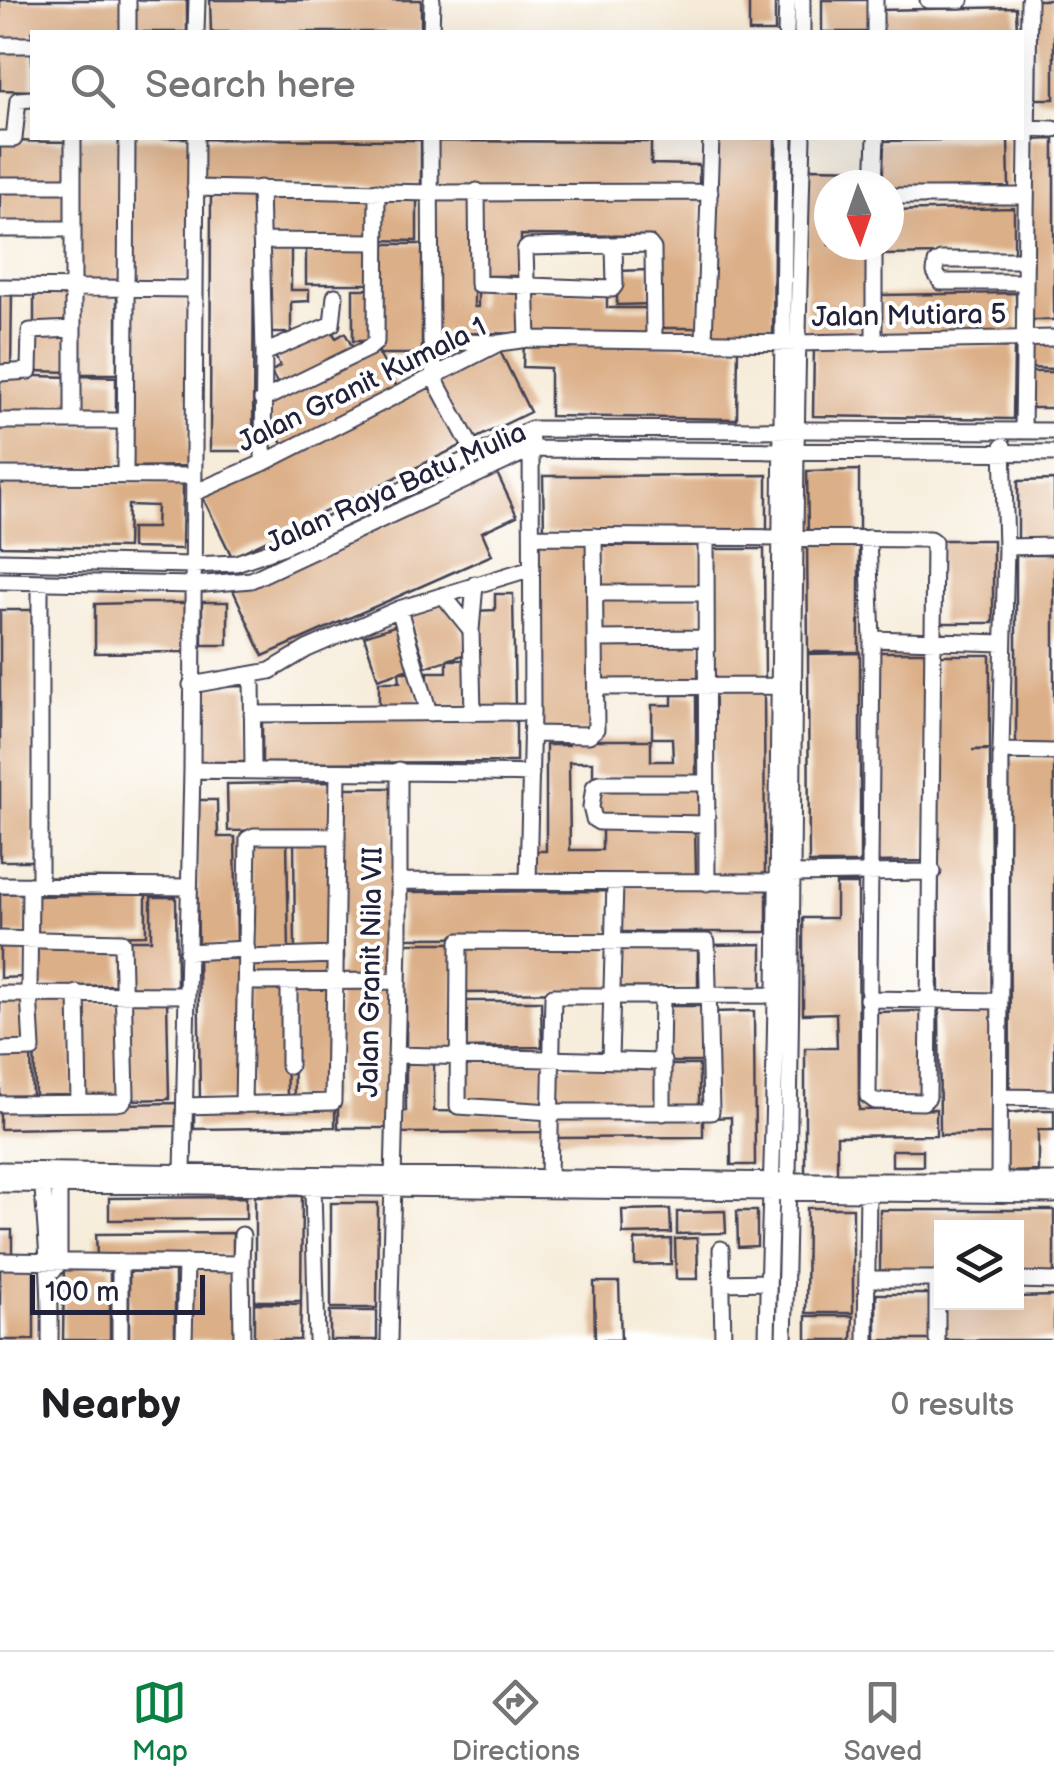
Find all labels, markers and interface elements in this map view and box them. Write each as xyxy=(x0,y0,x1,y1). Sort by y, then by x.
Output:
search box xyxy=(30,30,1024,140)
icon: search xyxy=(65,58,120,113)
text: Search here xyxy=(145,63,356,108)
north arrow xyxy=(814,170,904,260)
street label: Jalan Mutiara 5 xyxy=(811,298,1007,334)
street label: Jalan Granit Kumala 1 xyxy=(232,310,492,460)
street label: Jalan Raya Batu Mulia xyxy=(261,416,531,560)
street label: Jalan Granit Nila VII xyxy=(352,846,390,1098)
map controls xyxy=(934,1220,1024,1310)
button: layers xyxy=(934,1220,1024,1310)
scale bar xyxy=(30,1270,205,1314)
text: 100 m xyxy=(45,1276,119,1309)
text: Nearby xyxy=(40,1380,180,1431)
text: 0 results xyxy=(891,1386,1014,1425)
tab: Map xyxy=(132,1675,188,1768)
tab: Directions xyxy=(451,1675,580,1768)
tab: Saved xyxy=(844,1675,922,1768)

